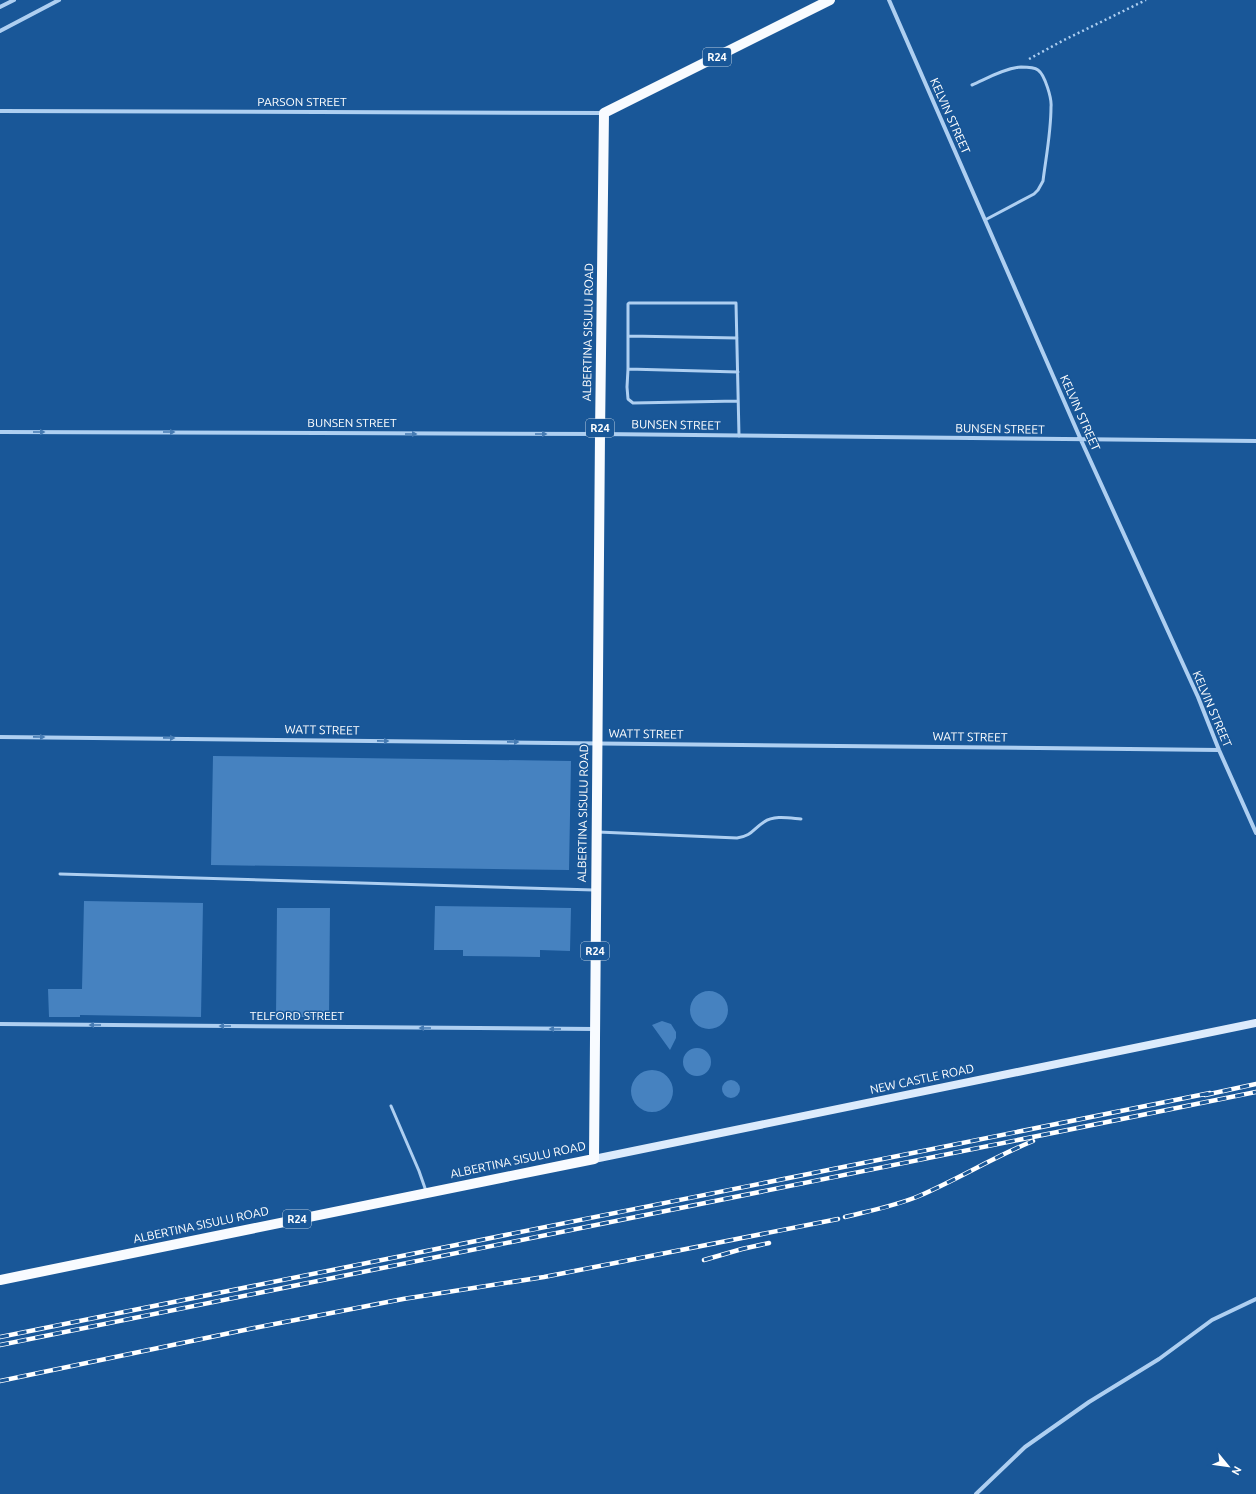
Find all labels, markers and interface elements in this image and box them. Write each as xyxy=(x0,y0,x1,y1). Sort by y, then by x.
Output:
road number: R24 xyxy=(703,48,731,66)
street label: KELVIN STREET xyxy=(928,76,973,156)
street label: PARSON STREET xyxy=(257,95,347,108)
street label: ALBERTINA SISULU ROAD xyxy=(580,263,595,401)
street label: KELVIN STREET xyxy=(1058,373,1103,453)
street label: BUNSEN STREET xyxy=(307,416,397,429)
street label: BUNSEN STREET xyxy=(631,417,721,432)
road number: R24 xyxy=(586,419,614,437)
street label: BUNSEN STREET xyxy=(955,421,1045,436)
one-way arrow xyxy=(33,429,46,435)
one-way arrow xyxy=(163,429,176,435)
one-way arrow xyxy=(405,431,418,437)
one-way arrow xyxy=(535,431,548,437)
street label: KELVIN STREET xyxy=(1191,669,1235,749)
street label: WATT STREET xyxy=(284,722,360,737)
street label: WATT STREET xyxy=(608,726,684,741)
street label: WATT STREET xyxy=(932,729,1008,744)
one-way arrow xyxy=(33,734,46,740)
one-way arrow xyxy=(163,735,176,741)
one-way arrow xyxy=(377,738,390,744)
one-way arrow xyxy=(507,739,520,745)
street label: ALBERTINA SISULU ROAD xyxy=(575,744,590,882)
road number: R24 xyxy=(581,942,609,960)
street label: TELFORD STREET xyxy=(250,1009,345,1022)
one-way arrow xyxy=(88,1022,101,1028)
one-way arrow xyxy=(218,1023,231,1029)
one-way arrow xyxy=(419,1024,431,1031)
one-way arrow xyxy=(548,1026,561,1032)
street label: NEW CASTLE ROAD xyxy=(869,1061,975,1096)
street label: ALBERTINA SISULU ROAD xyxy=(449,1139,587,1180)
street label: ALBERTINA SISULU ROAD xyxy=(132,1204,270,1245)
road number: R24 xyxy=(283,1210,311,1228)
north arrow xyxy=(1208,1446,1248,1486)
text: N xyxy=(1230,1464,1244,1477)

